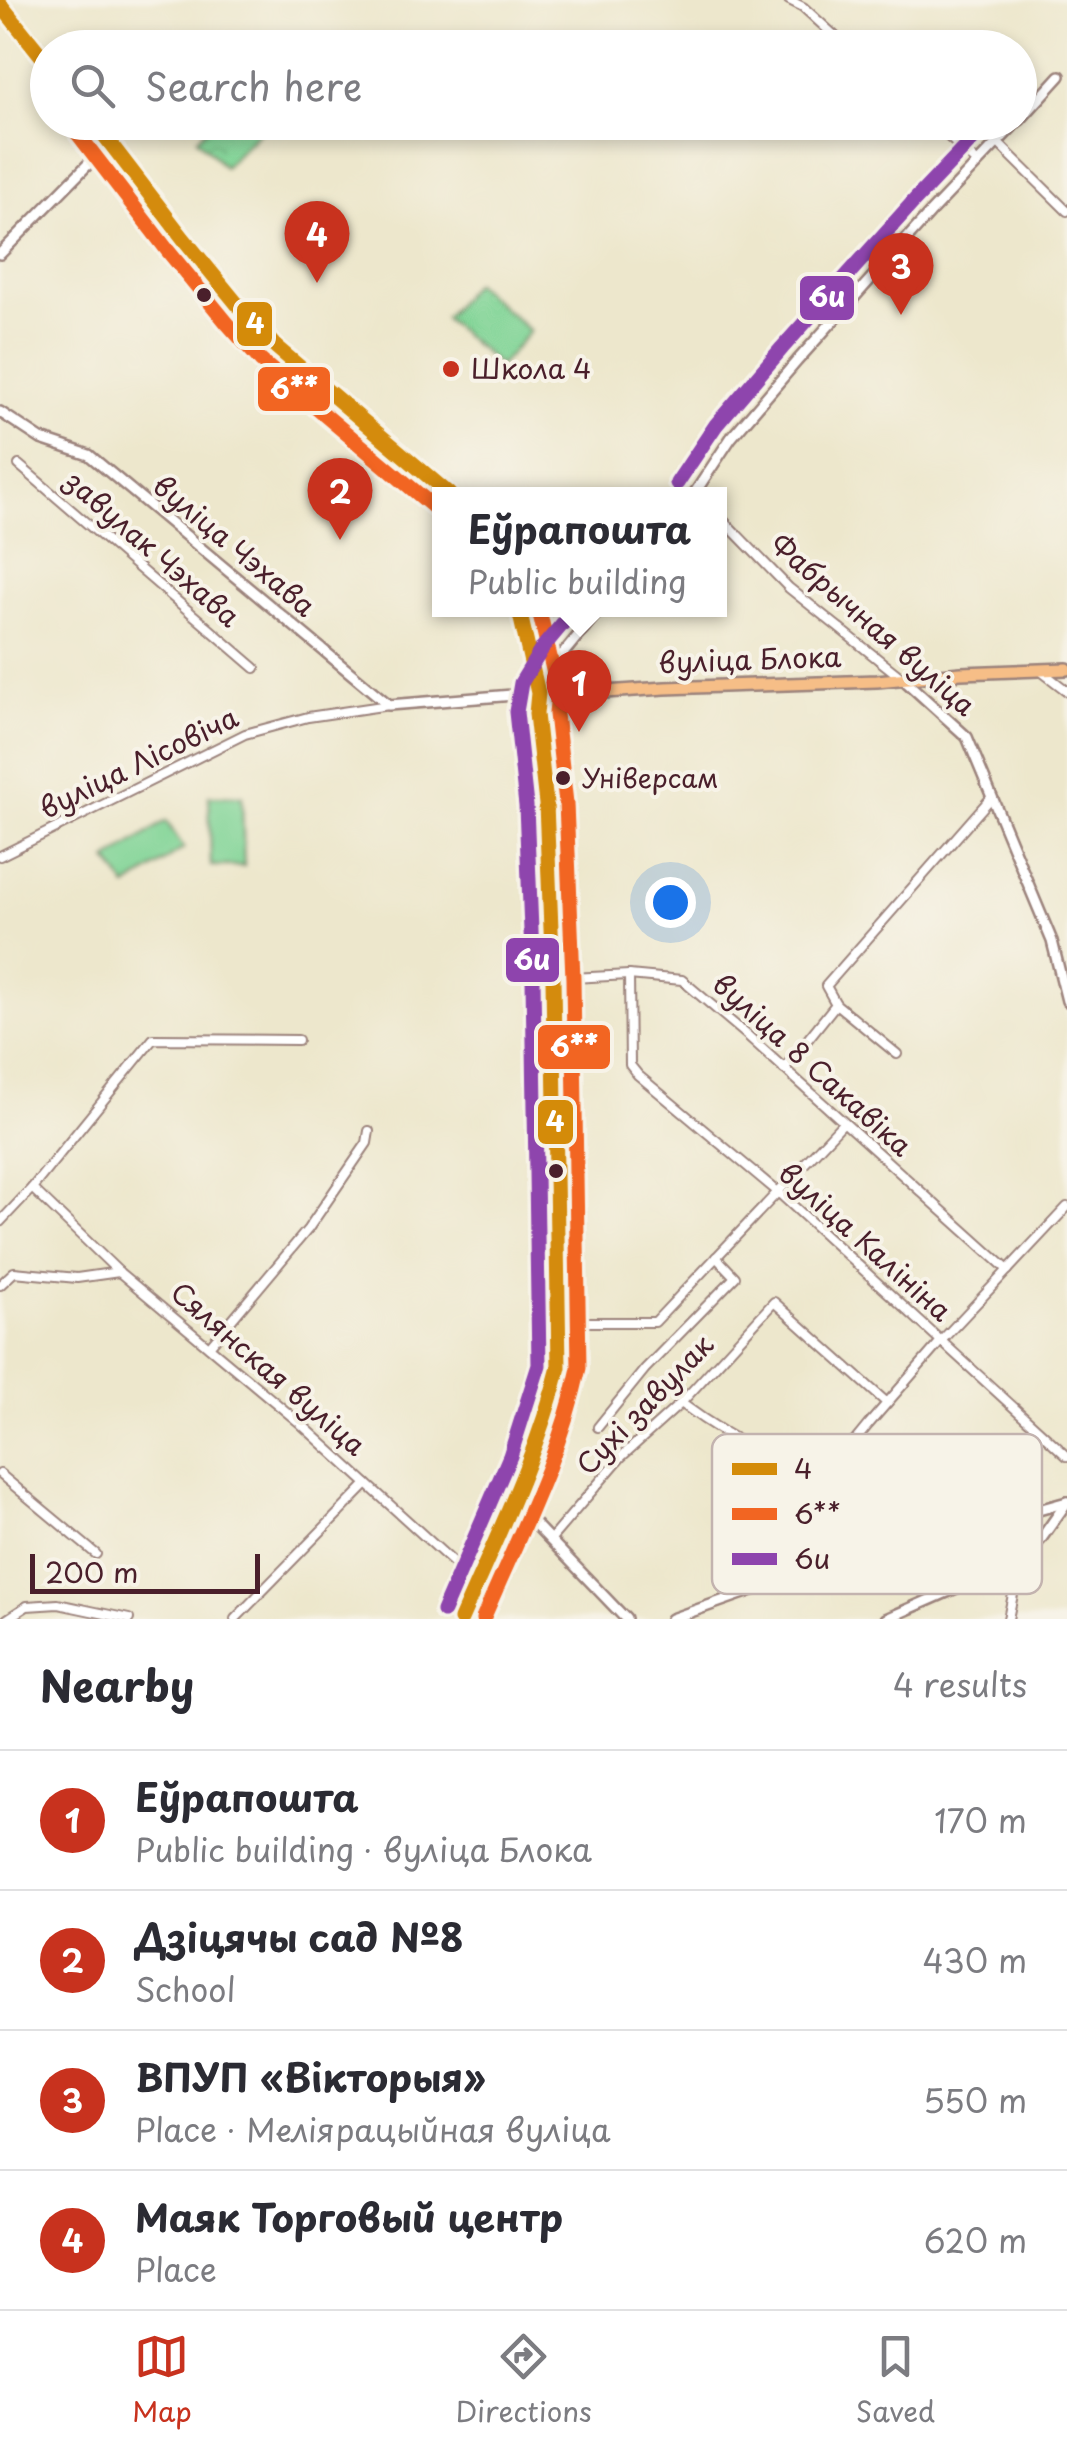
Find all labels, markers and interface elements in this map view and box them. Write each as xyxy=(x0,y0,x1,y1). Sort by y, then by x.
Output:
search box xyxy=(30,30,1037,140)
text: Search here xyxy=(145,57,362,114)
icon: search xyxy=(65,58,120,113)
pin: 4 xyxy=(284,200,350,283)
pin: 3 xyxy=(868,232,934,315)
line badge: 6и xyxy=(798,274,856,322)
text: 6и xyxy=(808,274,846,317)
unlabelled marker xyxy=(194,285,214,305)
line badge: 4 xyxy=(235,300,274,348)
text: 4 xyxy=(245,301,265,344)
place label: Школа 4 xyxy=(471,346,592,389)
marker: Школа 4 xyxy=(440,358,462,380)
line badge: 6** xyxy=(256,365,332,413)
text: 6** xyxy=(270,366,318,409)
pin: 2 xyxy=(308,458,372,540)
street label: завулак Чэхава xyxy=(55,459,250,637)
street label: вуліца Чэхава xyxy=(144,464,326,626)
popup xyxy=(432,487,727,617)
text: Еўрапошта xyxy=(468,500,691,557)
street label: Фабрычная вуліца xyxy=(762,522,987,726)
text: Public building xyxy=(468,557,687,605)
street label: вуліца Блока xyxy=(658,634,843,683)
pin: 1 xyxy=(546,650,612,732)
street label: вуліца Лісовіча xyxy=(32,694,246,828)
place label: Універсам xyxy=(582,758,719,797)
marker: Універсам xyxy=(553,768,573,788)
your location xyxy=(645,877,696,928)
line badge: 6и xyxy=(504,936,561,984)
text: 6и xyxy=(513,937,551,980)
street label: вуліца 8 Сакавіка xyxy=(703,962,923,1166)
line badge: 6** xyxy=(536,1023,612,1071)
text: 6** xyxy=(550,1024,598,1067)
line badge: 4 xyxy=(536,1098,575,1146)
text: 4 xyxy=(545,1099,565,1142)
street label: вуліца Калініна xyxy=(770,1151,963,1331)
unlabelled marker xyxy=(546,1161,566,1181)
street label: Сялянская вуліца xyxy=(162,1271,377,1466)
street label: Сухі завулак xyxy=(565,1323,723,1484)
legend xyxy=(712,1434,1042,1594)
text: 4 xyxy=(794,1446,813,1489)
text: 6** xyxy=(794,1491,841,1534)
text: 6и xyxy=(794,1536,830,1579)
scale bar xyxy=(30,1549,260,1594)
text: 200 m xyxy=(45,1550,138,1593)
text: Nearby xyxy=(40,1653,194,1716)
text: 4 results xyxy=(893,1660,1027,1708)
text: Еўрапошта xyxy=(135,1768,359,1825)
text: 1 xyxy=(65,1796,80,1844)
text: 170 m xyxy=(934,1796,1027,1844)
text: Public building · вуліца Блока xyxy=(135,1825,592,1873)
text: Дзіцячы сад №8 xyxy=(135,1908,464,1965)
text: 2 xyxy=(61,1936,84,1984)
text: 430 m xyxy=(922,1936,1027,1984)
text: School xyxy=(135,1965,236,2013)
text: ВПУП «Вікторыя» xyxy=(135,2048,486,2105)
text: 3 xyxy=(62,2076,83,2124)
text: 550 m xyxy=(923,2076,1027,2124)
text: Place · Меліярацыйная вуліца xyxy=(135,2105,611,2153)
text: Маяк Торговый центр xyxy=(135,2188,563,2245)
text: 4 xyxy=(62,2216,83,2264)
text: 620 m xyxy=(924,2216,1027,2264)
text: Place xyxy=(135,2245,217,2293)
tab: Map xyxy=(132,2329,192,2432)
tab: Directions xyxy=(456,2329,592,2432)
tab: Saved xyxy=(856,2329,935,2432)

